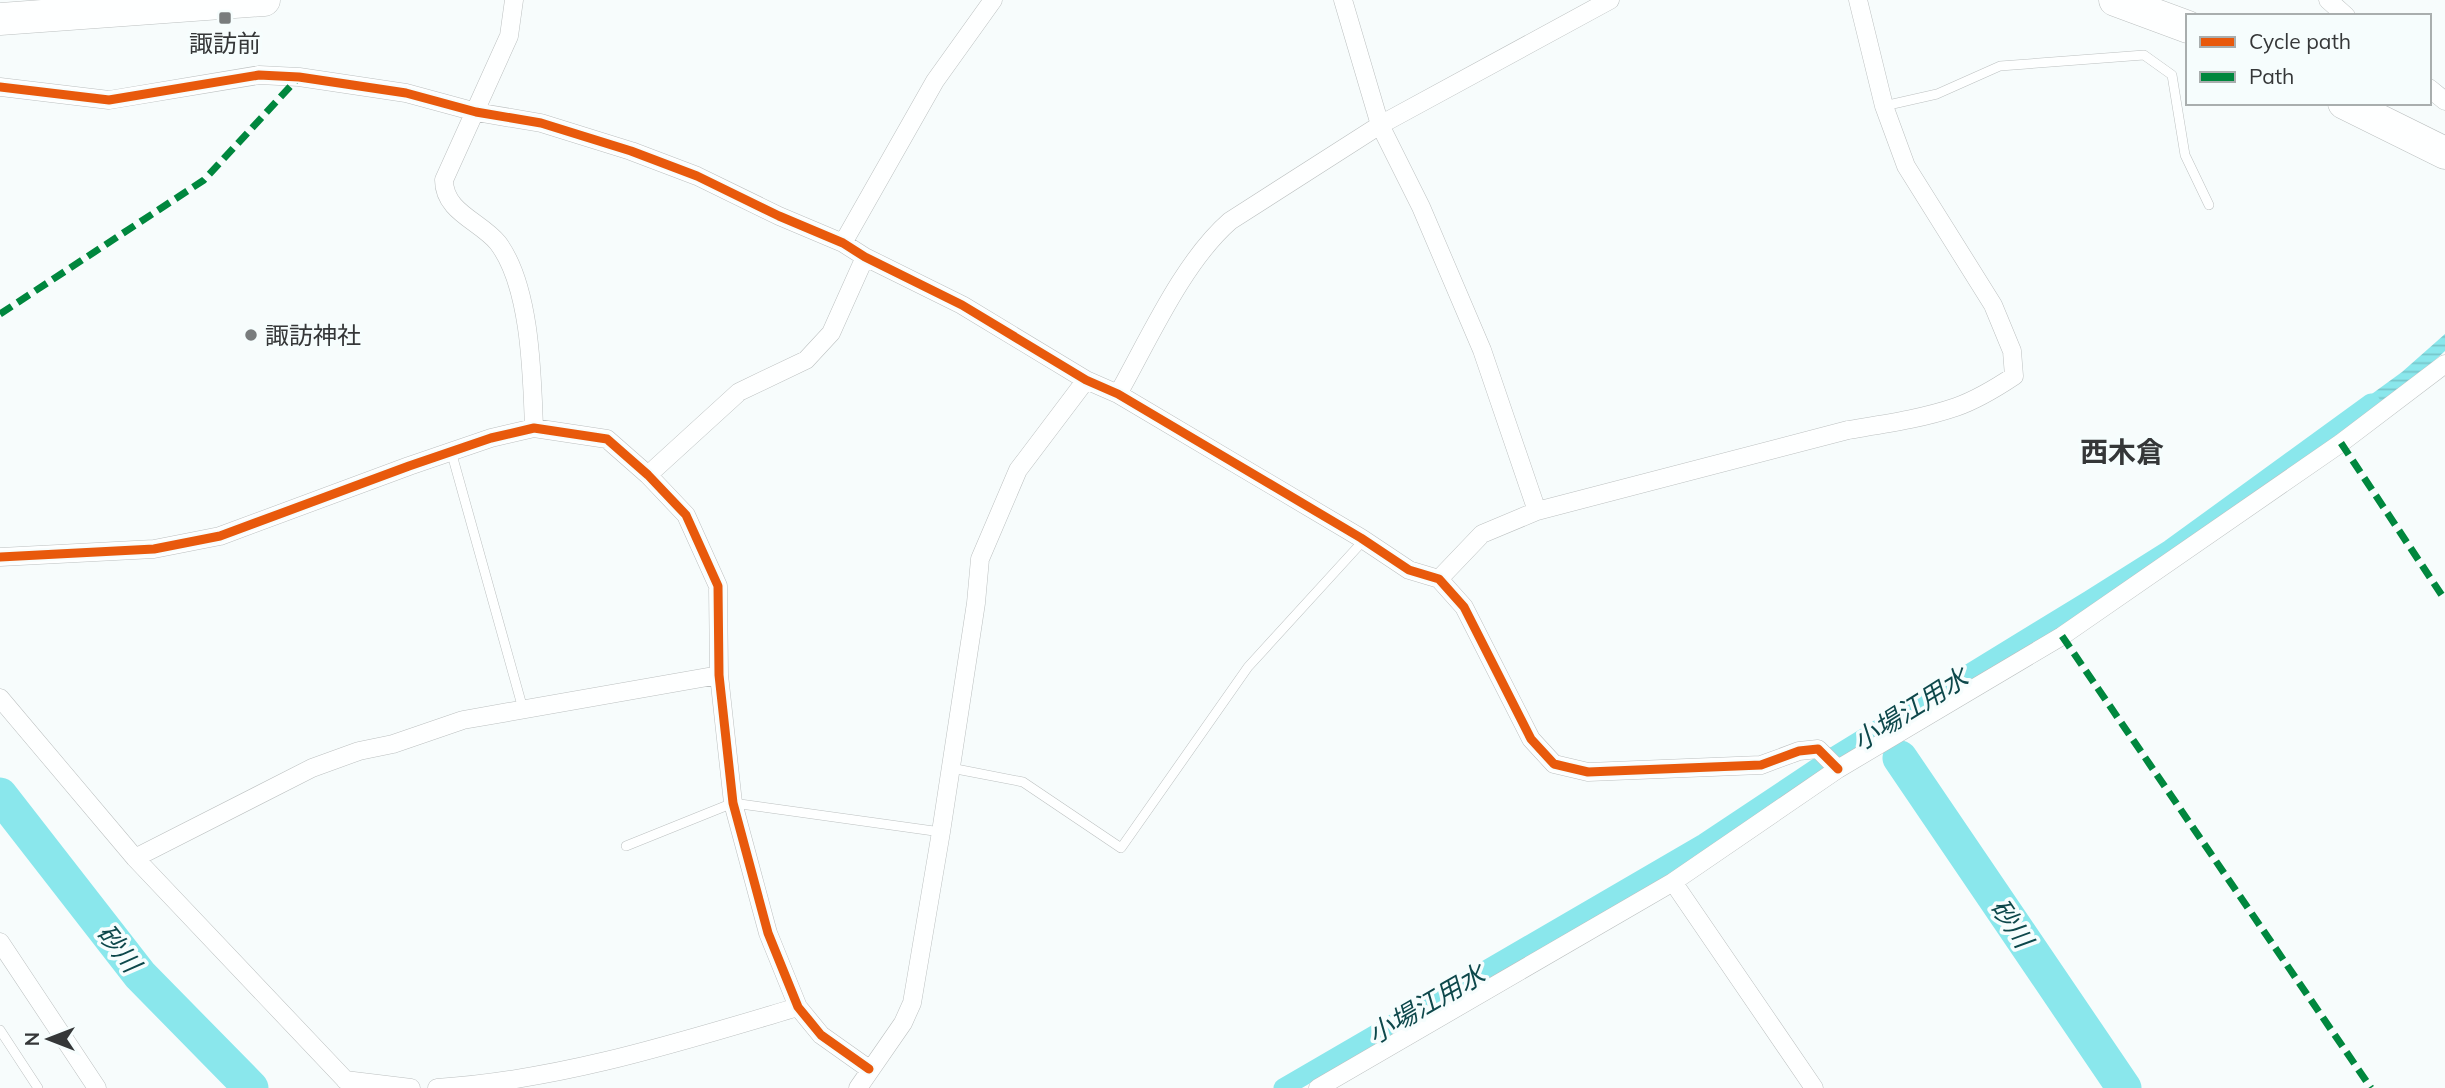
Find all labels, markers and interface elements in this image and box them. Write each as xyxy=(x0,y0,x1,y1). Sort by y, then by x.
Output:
marker: 諏訪前 xyxy=(217,10,233,26)
legend xyxy=(2186,14,2431,105)
place label: 諏訪前 xyxy=(189,28,261,58)
text: Cycle path xyxy=(2249,28,2351,54)
text: Path xyxy=(2249,63,2294,89)
place label: 諏訪神社 xyxy=(265,320,361,350)
marker: 諏訪神社 xyxy=(243,327,259,343)
district label: 西木倉 xyxy=(2080,434,2164,469)
water label: 小場江用水 xyxy=(1846,659,1976,757)
water label: 砂川 xyxy=(1984,892,2042,956)
water label: 砂川 xyxy=(90,917,150,981)
water label: 小場江用水 xyxy=(1361,956,1493,1051)
north arrow xyxy=(14,1004,84,1074)
text: N xyxy=(20,1032,44,1046)

